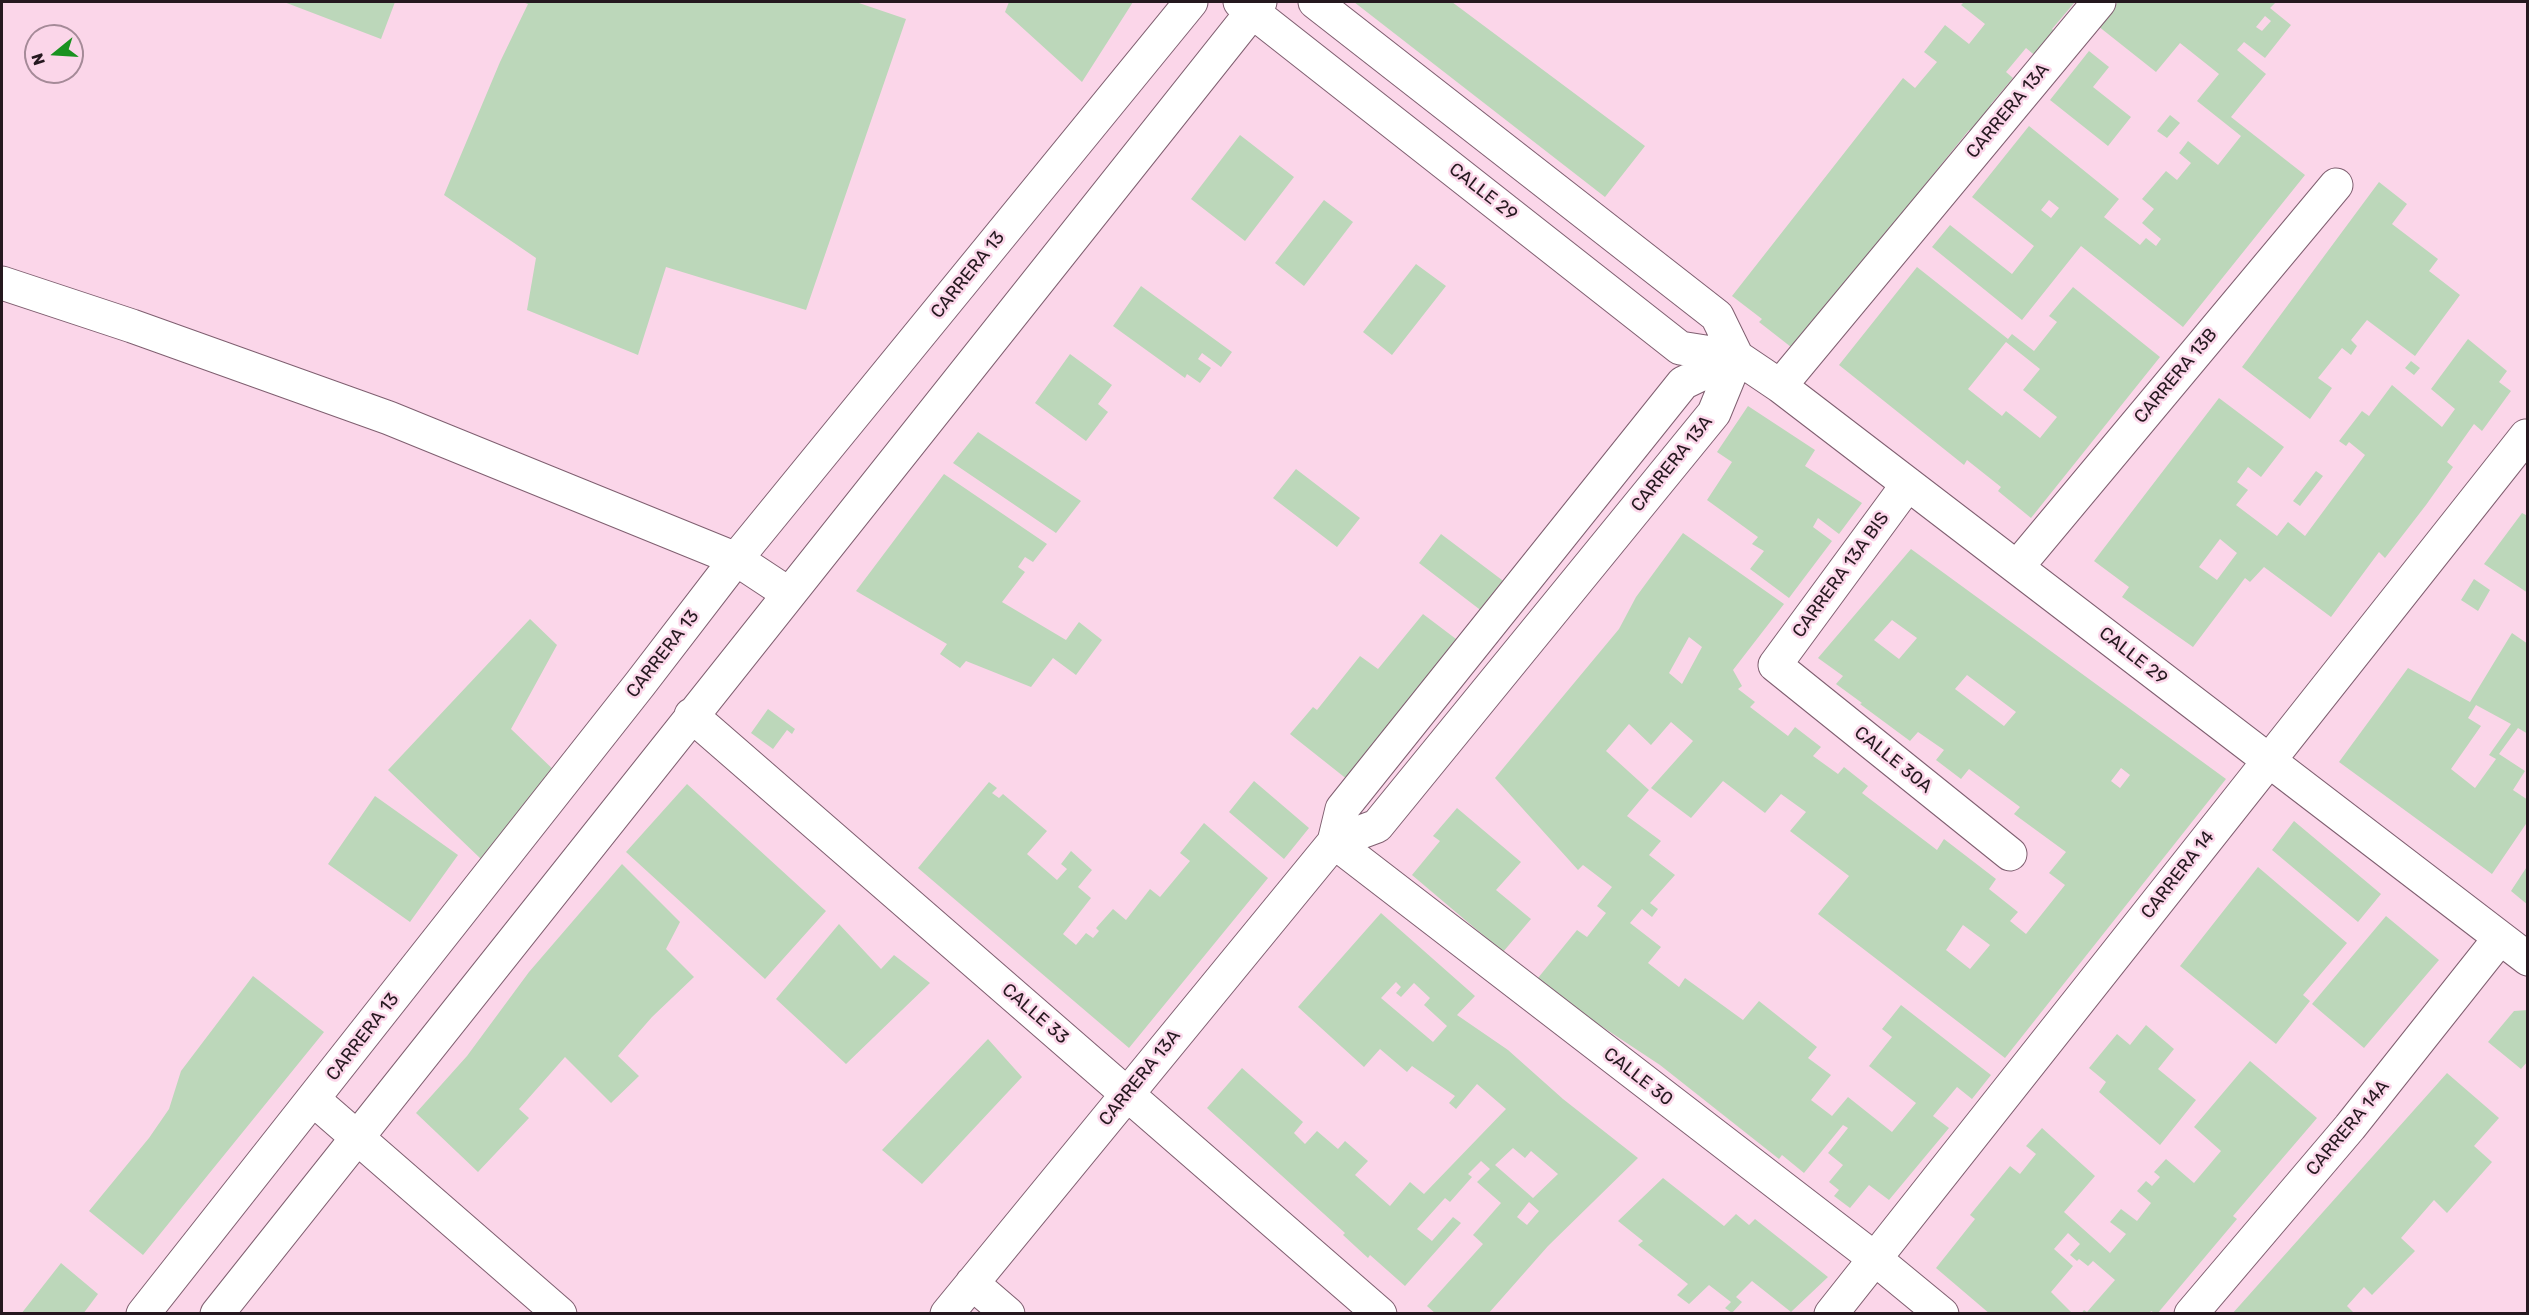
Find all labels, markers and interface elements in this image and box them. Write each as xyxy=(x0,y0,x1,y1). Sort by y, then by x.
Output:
north arrow xyxy=(24,24,84,84)
text: N xyxy=(27,51,49,68)
street label: CARRERA 13A xyxy=(1962,59,2054,163)
street label: CALLE 29 xyxy=(1445,159,1521,225)
street label: CARRERA 13 xyxy=(927,227,1009,323)
street label: CARRERA 13B xyxy=(2130,324,2222,428)
street label: CARRERA 13A xyxy=(1627,412,1717,516)
street label: CARRERA 13A BIS xyxy=(1788,508,1894,642)
street label: CARRERA 13 xyxy=(622,606,704,702)
street label: CALLE 29 xyxy=(2095,623,2171,689)
street label: CALLE 30A xyxy=(1850,722,1936,798)
street label: CARRERA 14 xyxy=(2137,827,2219,923)
street label: CALLE 33 xyxy=(997,979,1073,1049)
street label: CARRERA 13 xyxy=(322,989,404,1085)
street label: CARRERA 13A xyxy=(1095,1026,1185,1130)
street label: CALLE 30 xyxy=(1599,1043,1677,1111)
street label: CARRERA 14A xyxy=(2302,1076,2394,1180)

